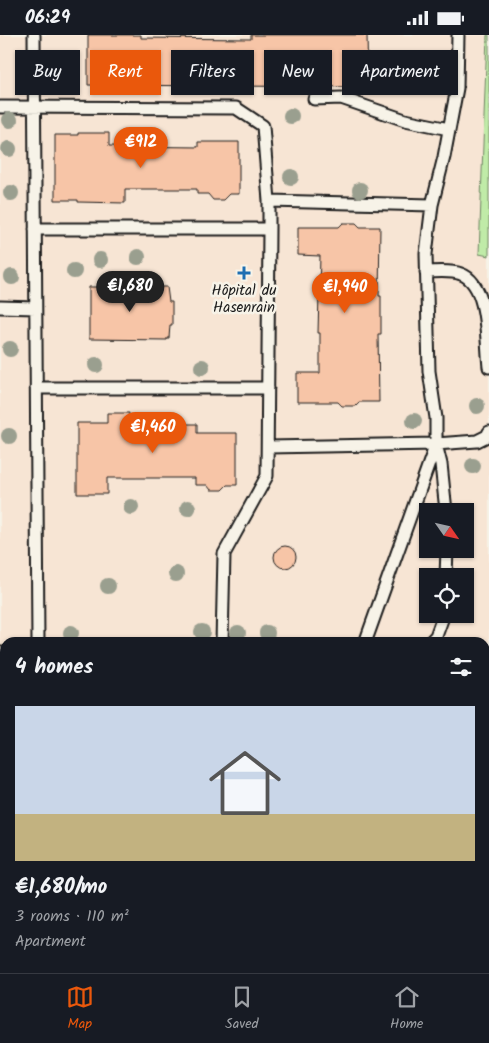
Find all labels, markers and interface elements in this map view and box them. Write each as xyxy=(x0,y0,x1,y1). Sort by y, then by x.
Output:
text: 06:29 xyxy=(25,3,70,33)
chip: Buy xyxy=(15,50,80,95)
chip: Rent xyxy=(90,50,161,95)
chip: Filters xyxy=(171,50,254,95)
chip: New xyxy=(264,50,332,95)
chip: Apartment xyxy=(342,50,458,95)
pin: €912 xyxy=(111,127,171,169)
text: €912 xyxy=(125,130,157,155)
marker: Hôpital du Hasenrain xyxy=(237,266,251,280)
pin: €1,680 xyxy=(89,271,171,313)
pin: €1,940 xyxy=(304,271,386,314)
text: €1,680 xyxy=(107,274,153,299)
text: €1,940 xyxy=(323,275,367,300)
place label: Hôpital du Hasenrain xyxy=(212,279,276,320)
pin: €1,460 xyxy=(112,411,194,454)
text: €1,460 xyxy=(131,415,175,440)
north arrow xyxy=(419,503,474,557)
map controls xyxy=(419,503,474,623)
button: locate xyxy=(419,568,474,623)
text: 4 homes xyxy=(15,651,93,684)
icon: filters xyxy=(447,653,475,681)
icon: home xyxy=(200,738,290,828)
text: €1,680/mo xyxy=(15,871,107,904)
text: 3 rooms · 110 m² xyxy=(15,904,129,929)
text: Apartment xyxy=(15,929,86,954)
tab: Map xyxy=(66,983,94,1035)
tab: Saved xyxy=(225,983,259,1035)
tab: Home xyxy=(390,983,423,1035)

